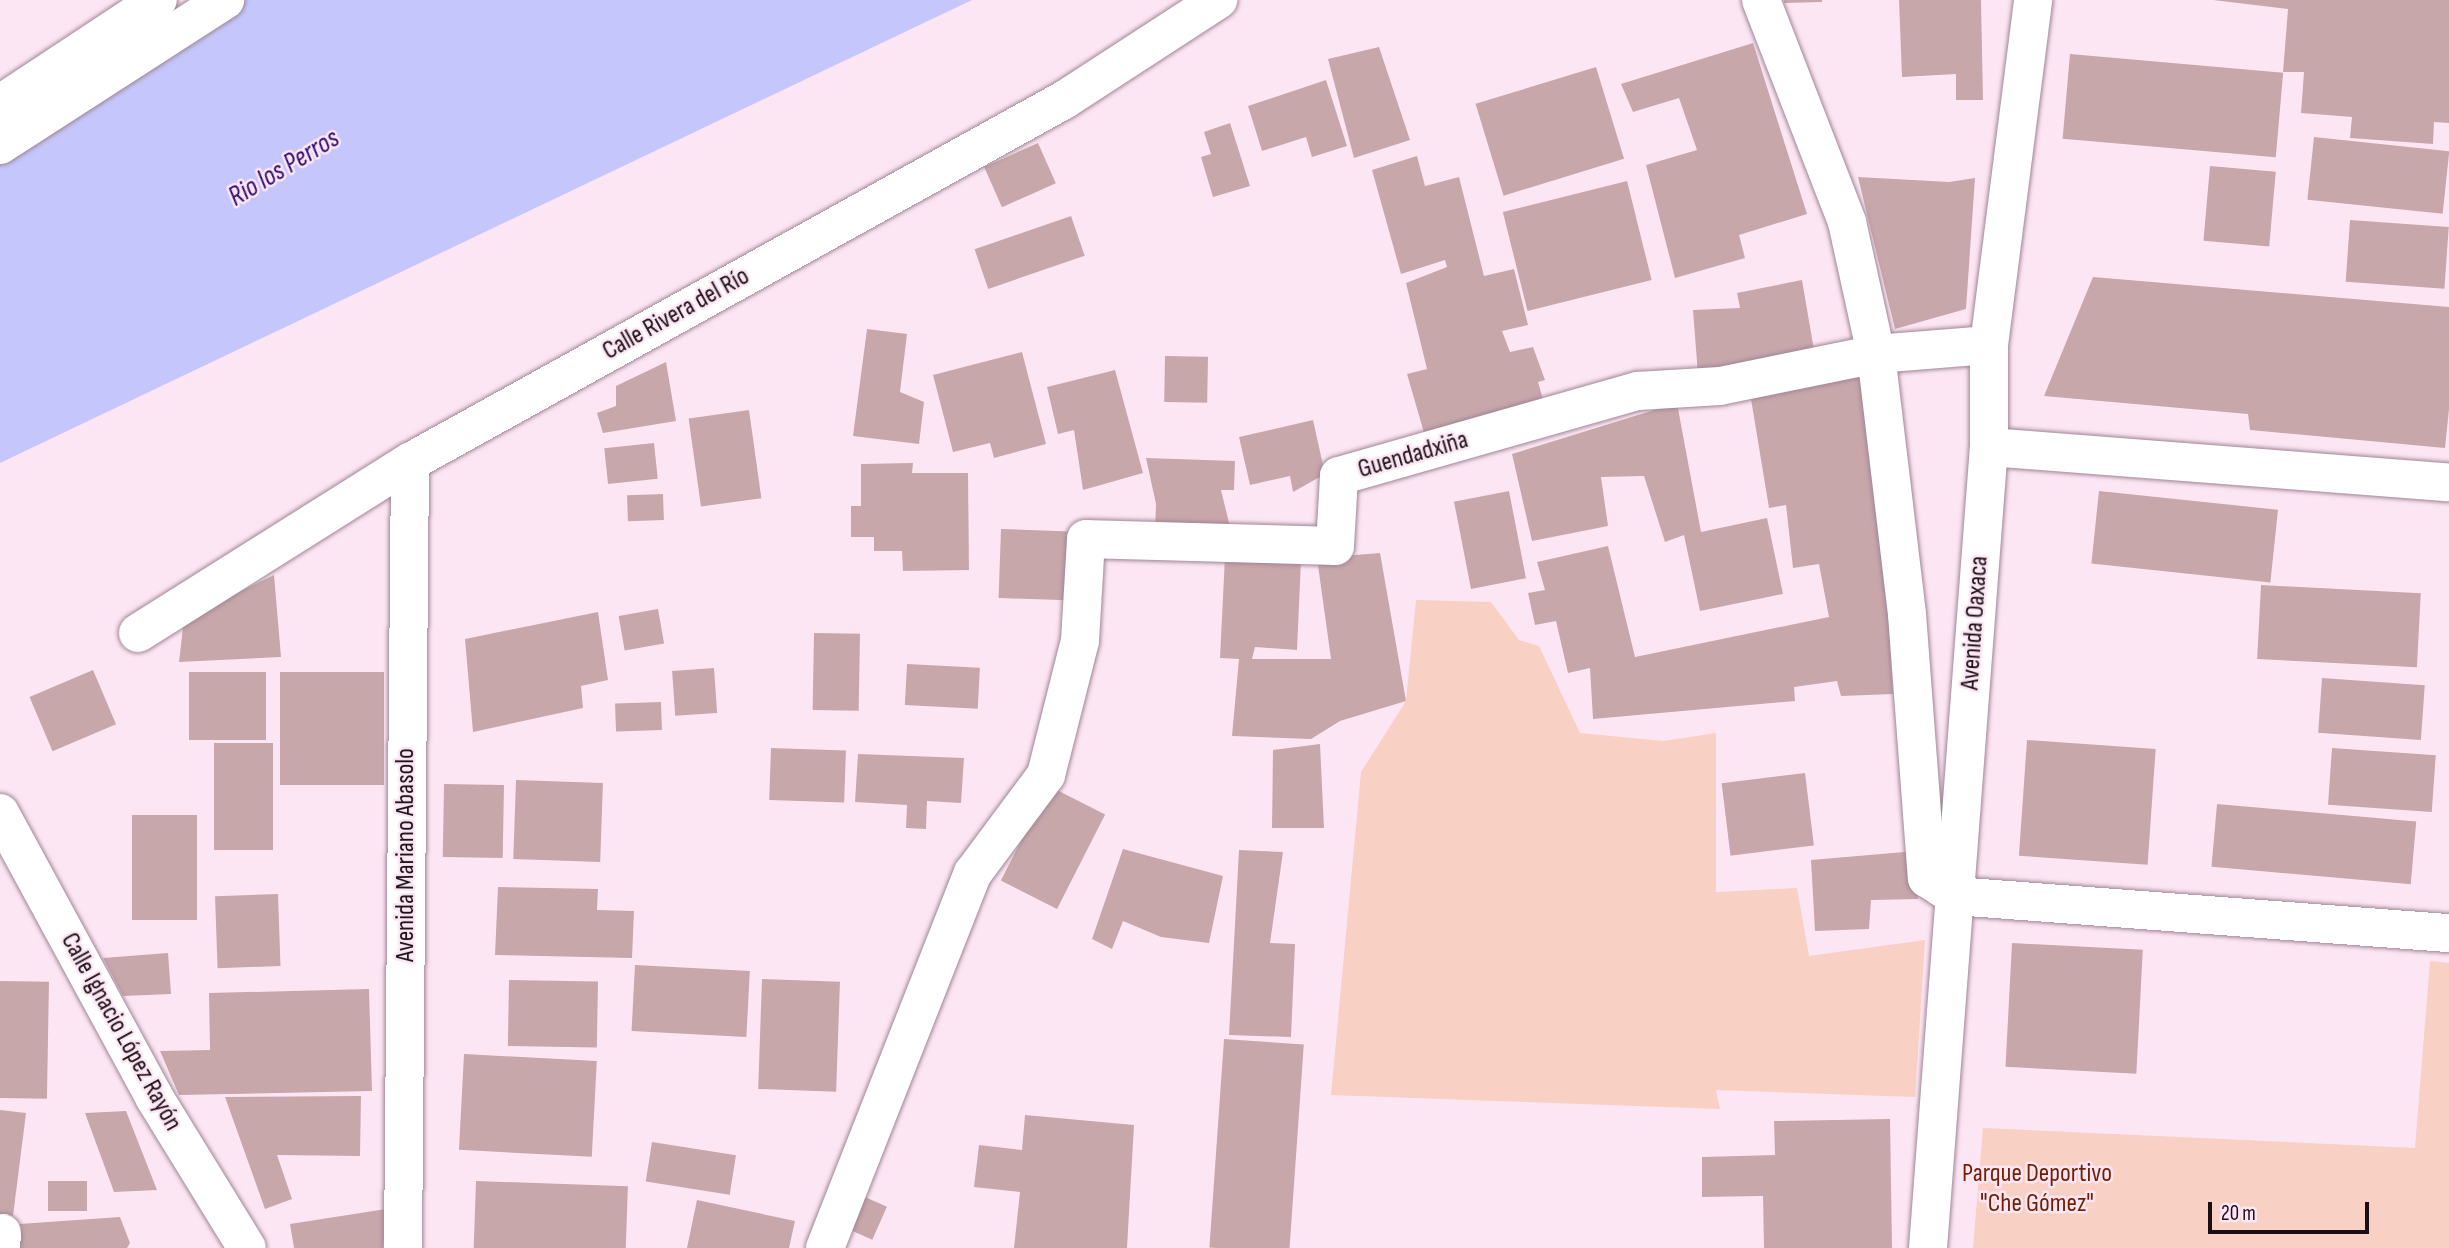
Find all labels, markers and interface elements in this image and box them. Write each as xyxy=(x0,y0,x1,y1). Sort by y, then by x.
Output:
water label: Rio los Perros xyxy=(223,122,345,214)
street label: Calle Rivera del Río xyxy=(597,261,755,367)
street label: Guendadxiña xyxy=(1354,424,1472,486)
street label: Avenida Oaxaca xyxy=(1955,555,1995,691)
street label: Avenida Mariano Abasolo xyxy=(390,748,422,962)
street label: Calle Ignacio López Rayón xyxy=(54,928,188,1136)
park label: Parque Deportivo "Che Gómez" xyxy=(1962,1158,2112,1220)
scale bar xyxy=(2211,1188,2372,1232)
text: 20 m xyxy=(2221,1201,2256,1226)

